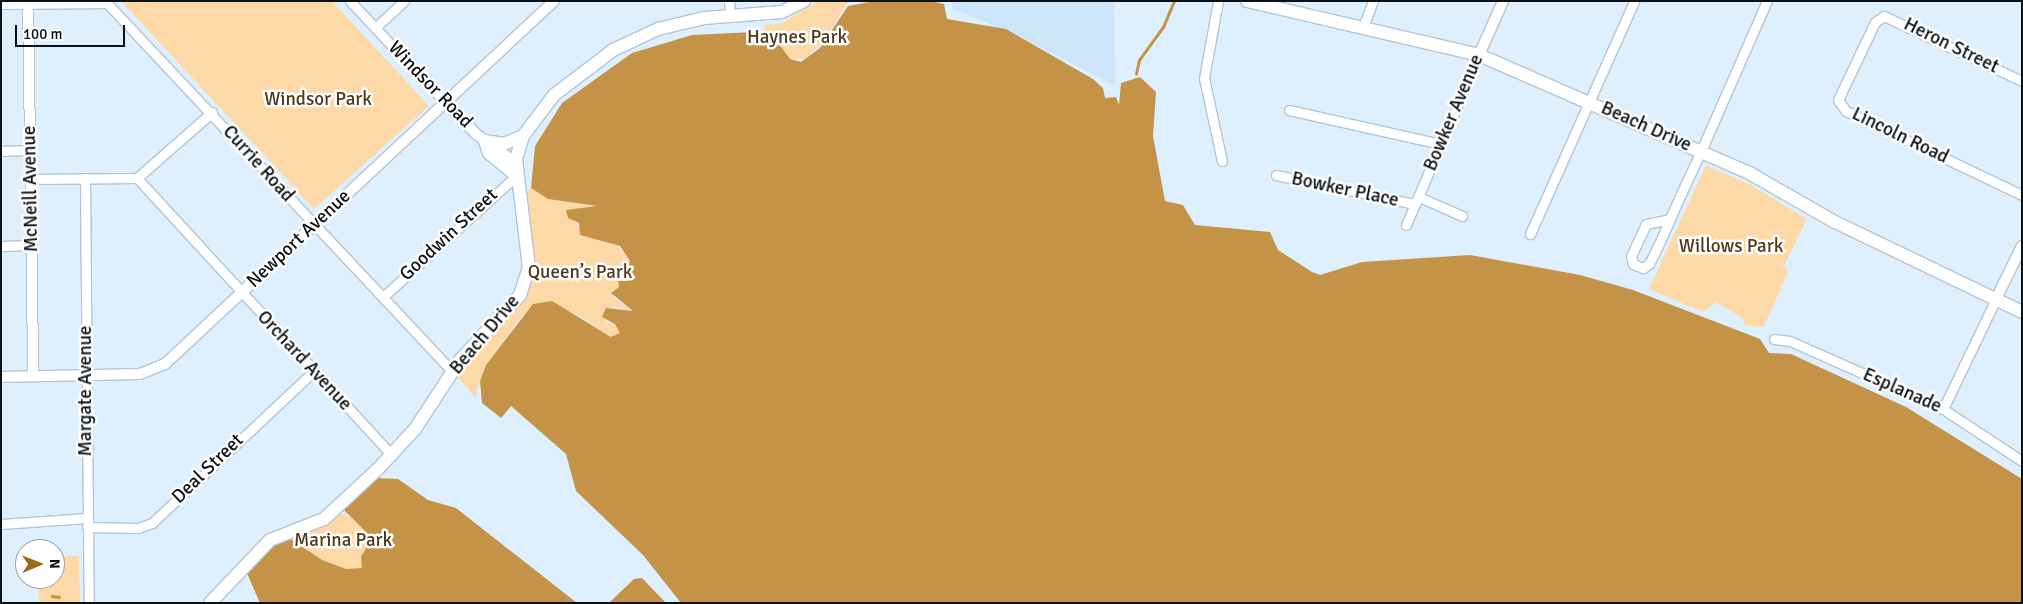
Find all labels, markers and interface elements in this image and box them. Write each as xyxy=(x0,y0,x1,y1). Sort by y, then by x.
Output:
street label: Heron Street xyxy=(1900,13,2002,79)
scale bar xyxy=(18,15,128,47)
text: 100 m xyxy=(23,25,63,43)
park label: Haynes Park xyxy=(747,27,847,49)
street label: Windsor Road xyxy=(383,37,477,133)
street label: Bowker Avenue xyxy=(1419,51,1489,175)
park label: Windsor Park xyxy=(264,89,372,111)
street label: Beach Drive xyxy=(1597,97,1695,157)
street label: Lincoln Road xyxy=(1848,103,1952,169)
street label: Currie Road xyxy=(218,121,298,207)
street label: McNeill Avenue xyxy=(18,126,44,252)
street label: Bowker Place xyxy=(1289,168,1401,212)
street label: Goodwin Street xyxy=(395,184,503,286)
street label: Newport Avenue xyxy=(242,185,356,293)
park label: Willows Park xyxy=(1679,236,1783,258)
park label: Queen’s Park xyxy=(528,262,632,284)
street label: Beach Drive xyxy=(445,291,525,379)
street label: Orchard Avenue xyxy=(252,306,356,416)
street label: Margate Avenue xyxy=(75,326,97,456)
street label: Esplanade xyxy=(1859,364,1945,418)
street label: Deal Street xyxy=(167,429,249,509)
park label: Marina Park xyxy=(294,530,392,552)
north arrow xyxy=(15,539,65,589)
text: N xyxy=(46,559,63,569)

